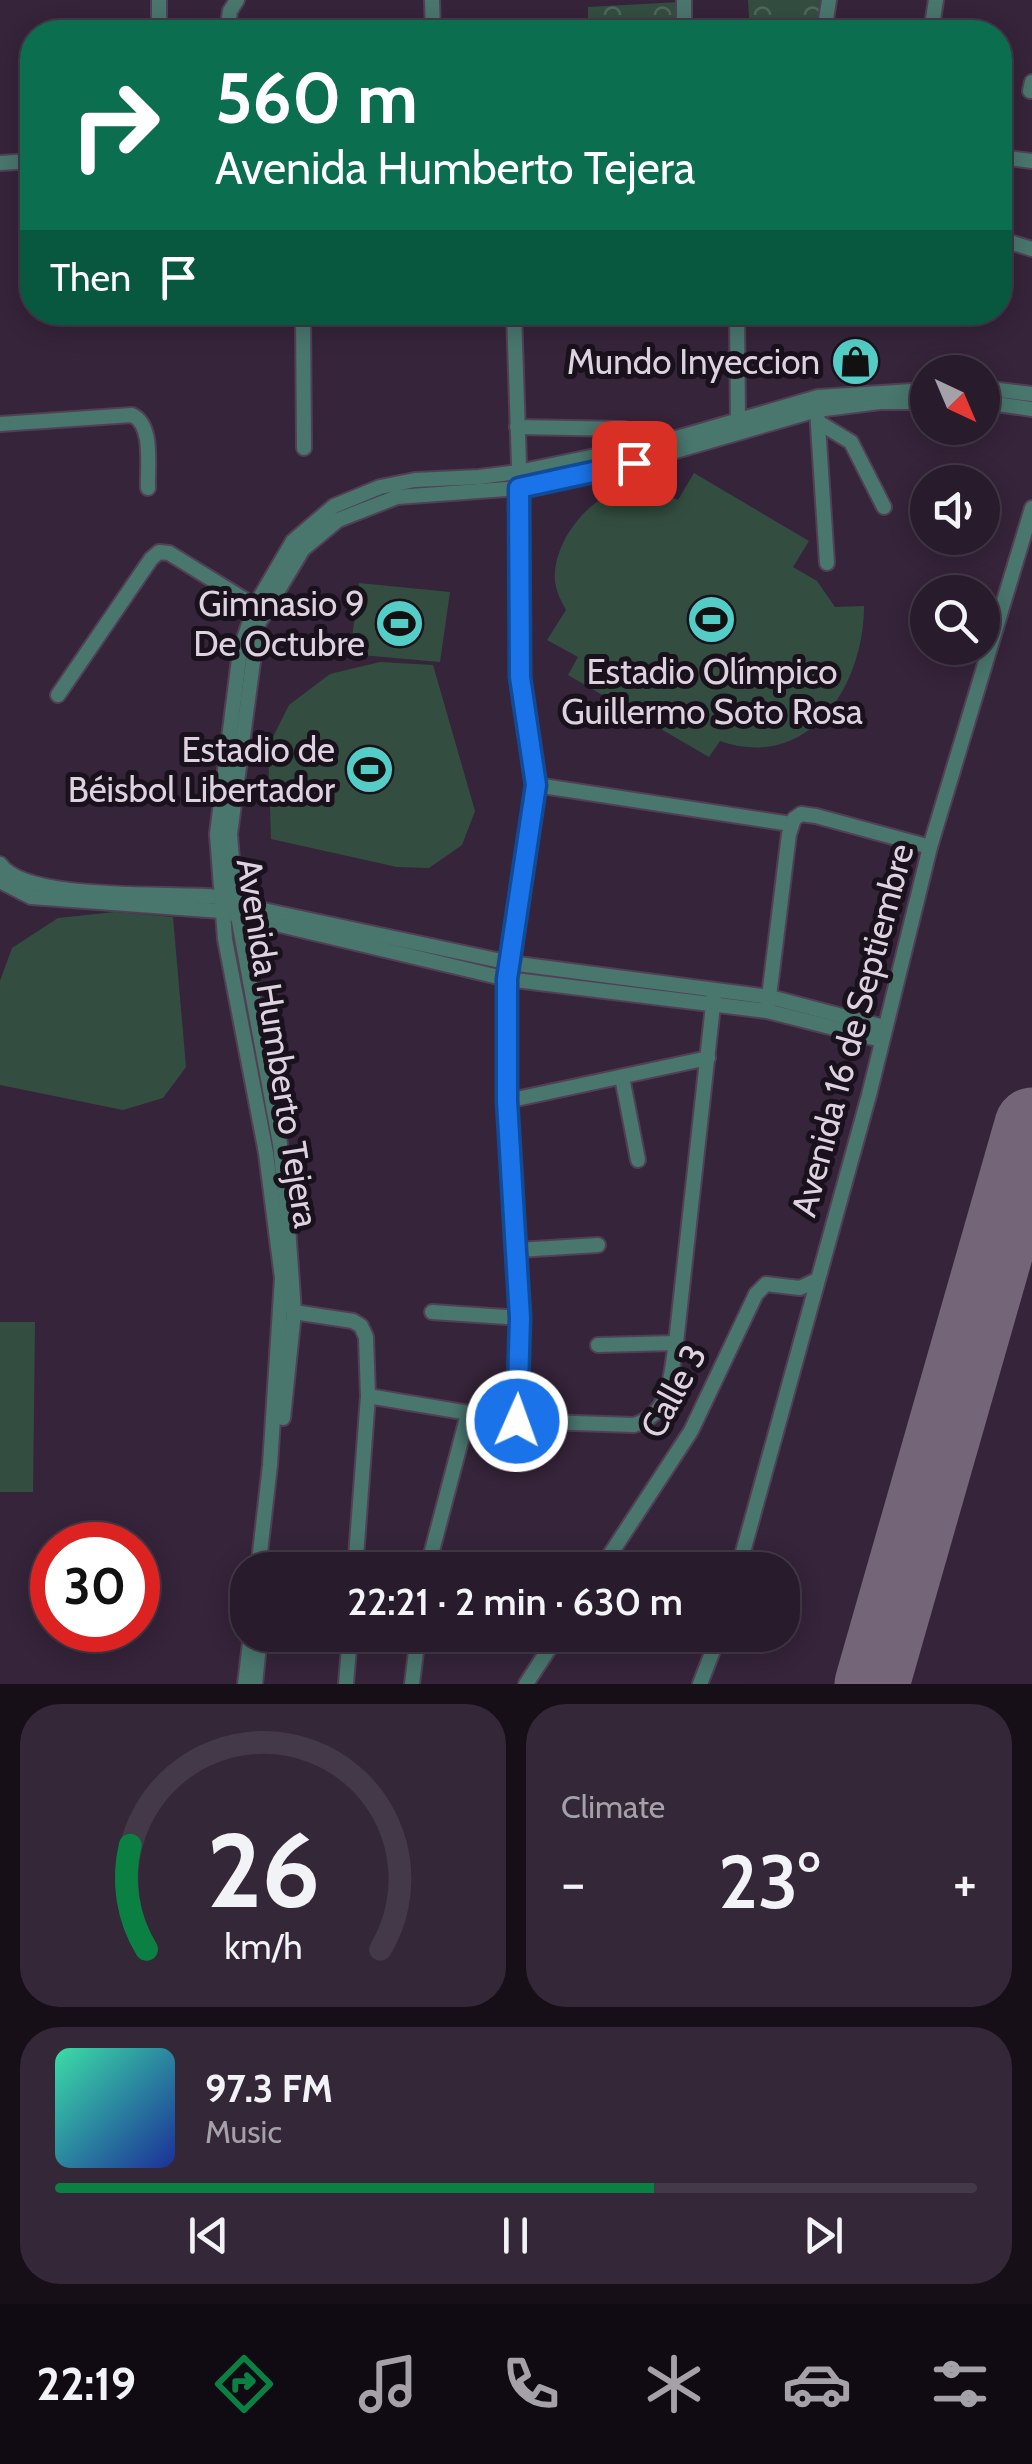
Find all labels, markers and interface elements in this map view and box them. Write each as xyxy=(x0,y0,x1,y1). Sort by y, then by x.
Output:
text: 560 m xyxy=(215,55,418,141)
icon: right xyxy=(50,60,180,190)
text: Avenida Humberto Tejera xyxy=(215,141,695,195)
icon: arrive xyxy=(151,250,206,305)
text: Then xyxy=(50,254,131,301)
shop icon: Mundo Inyeccion xyxy=(829,335,881,387)
place label: Mundo Inyeccion xyxy=(567,340,820,383)
north arrow xyxy=(910,355,1000,445)
map controls xyxy=(910,355,1000,665)
pin xyxy=(592,421,677,506)
icon: arrive xyxy=(607,436,662,491)
button: sound xyxy=(910,465,1000,555)
button: search xyxy=(910,575,1000,665)
place label: Gimnasio 9 De Octubre xyxy=(193,582,365,665)
sports icon: Estadio Olímpico Guillermo Soto Rosa xyxy=(686,593,738,645)
sports icon: Gimnasio 9 De Octubre xyxy=(374,597,426,649)
place label: Estadio Olímpico Guillermo Soto Rosa xyxy=(561,650,863,733)
place label: Estadio de Béisbol Libertador xyxy=(68,728,335,811)
sports icon: Estadio de Béisbol Libertador xyxy=(344,743,396,795)
street label: Avenida 16 de Septiembre xyxy=(782,839,922,1221)
street label: Avenida Humberto Tejera xyxy=(228,855,328,1231)
street label: Calle 3 xyxy=(631,1337,715,1445)
position arrow xyxy=(465,1369,569,1473)
speed limit sign: 30 xyxy=(30,1522,160,1652)
text: 22:21 · 2 min · 630 m xyxy=(347,1578,683,1625)
text: Climate xyxy=(561,1787,665,1826)
text: 26 xyxy=(206,1807,320,1933)
text: 23° xyxy=(718,1836,820,1927)
text: − xyxy=(561,1849,585,1916)
text: + xyxy=(953,1849,977,1916)
text: km/h xyxy=(224,1925,302,1968)
text: 97.3 FM xyxy=(205,2065,333,2112)
text: Music xyxy=(205,2112,282,2151)
icon: previous xyxy=(181,2208,236,2263)
icon: pause xyxy=(488,2208,543,2263)
icon: next xyxy=(796,2208,851,2263)
icon: directions xyxy=(209,2349,279,2419)
icon: music xyxy=(353,2349,423,2419)
icon: phone xyxy=(496,2349,566,2419)
icon: climate xyxy=(639,2349,709,2419)
icon: car xyxy=(782,2349,852,2419)
icon: filters xyxy=(925,2349,995,2419)
text: 22:19 xyxy=(37,2357,136,2411)

